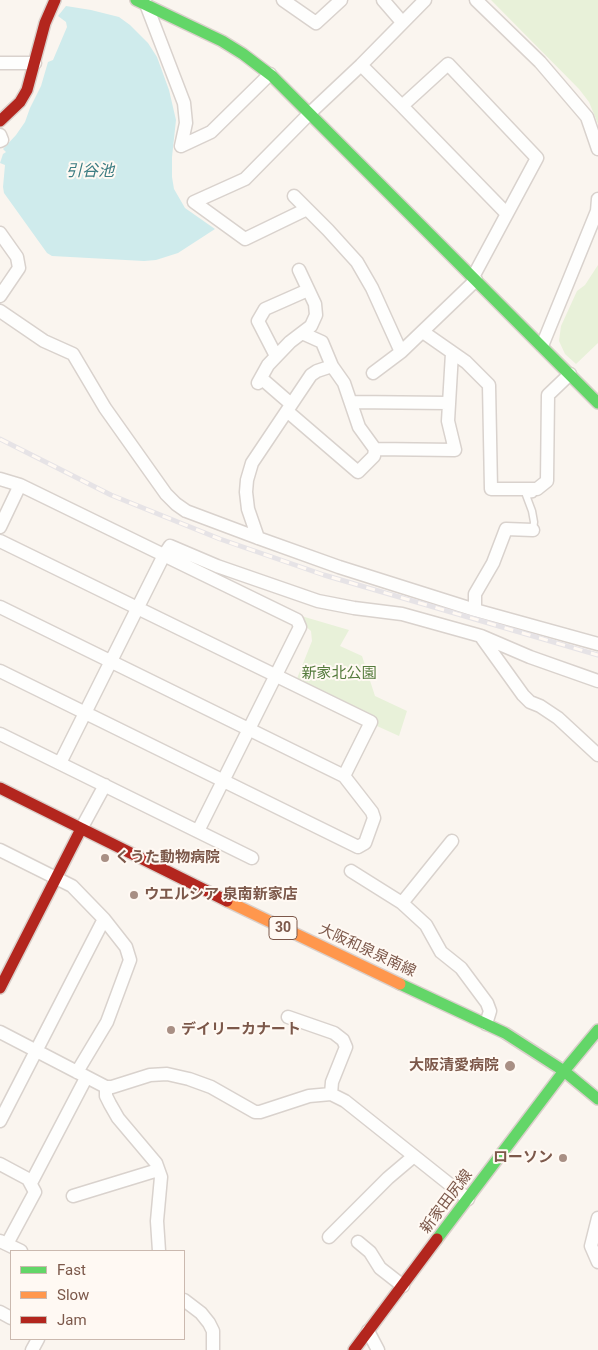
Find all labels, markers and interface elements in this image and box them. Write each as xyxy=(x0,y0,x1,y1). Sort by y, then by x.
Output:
water label: 引谷池 xyxy=(66,162,114,182)
park label: 新家北公園 xyxy=(302,665,376,683)
place label: くうた動物病院 xyxy=(115,849,220,867)
marker: くうた動物病院 xyxy=(99,852,111,864)
place label: ウエルシア 泉南新家店 xyxy=(144,886,298,904)
marker: ウエルシア 泉南新家店 xyxy=(128,889,140,901)
road number: 30 xyxy=(269,916,297,940)
street label: 大阪和泉泉南線 xyxy=(316,921,418,981)
place label: デイリーカナート xyxy=(181,1021,301,1039)
marker: デイリーカナート xyxy=(165,1024,177,1036)
place label: 大阪清愛病院 xyxy=(409,1057,499,1075)
marker: 大阪清愛病院 xyxy=(503,1059,517,1073)
place label: ローソン xyxy=(493,1149,553,1167)
marker: ローソン xyxy=(557,1152,569,1164)
street label: 新家田尻線 xyxy=(417,1167,477,1237)
legend xyxy=(10,1250,185,1340)
text: Fast xyxy=(57,1261,86,1279)
text: Slow xyxy=(57,1286,89,1304)
text: Jam xyxy=(57,1311,87,1329)

